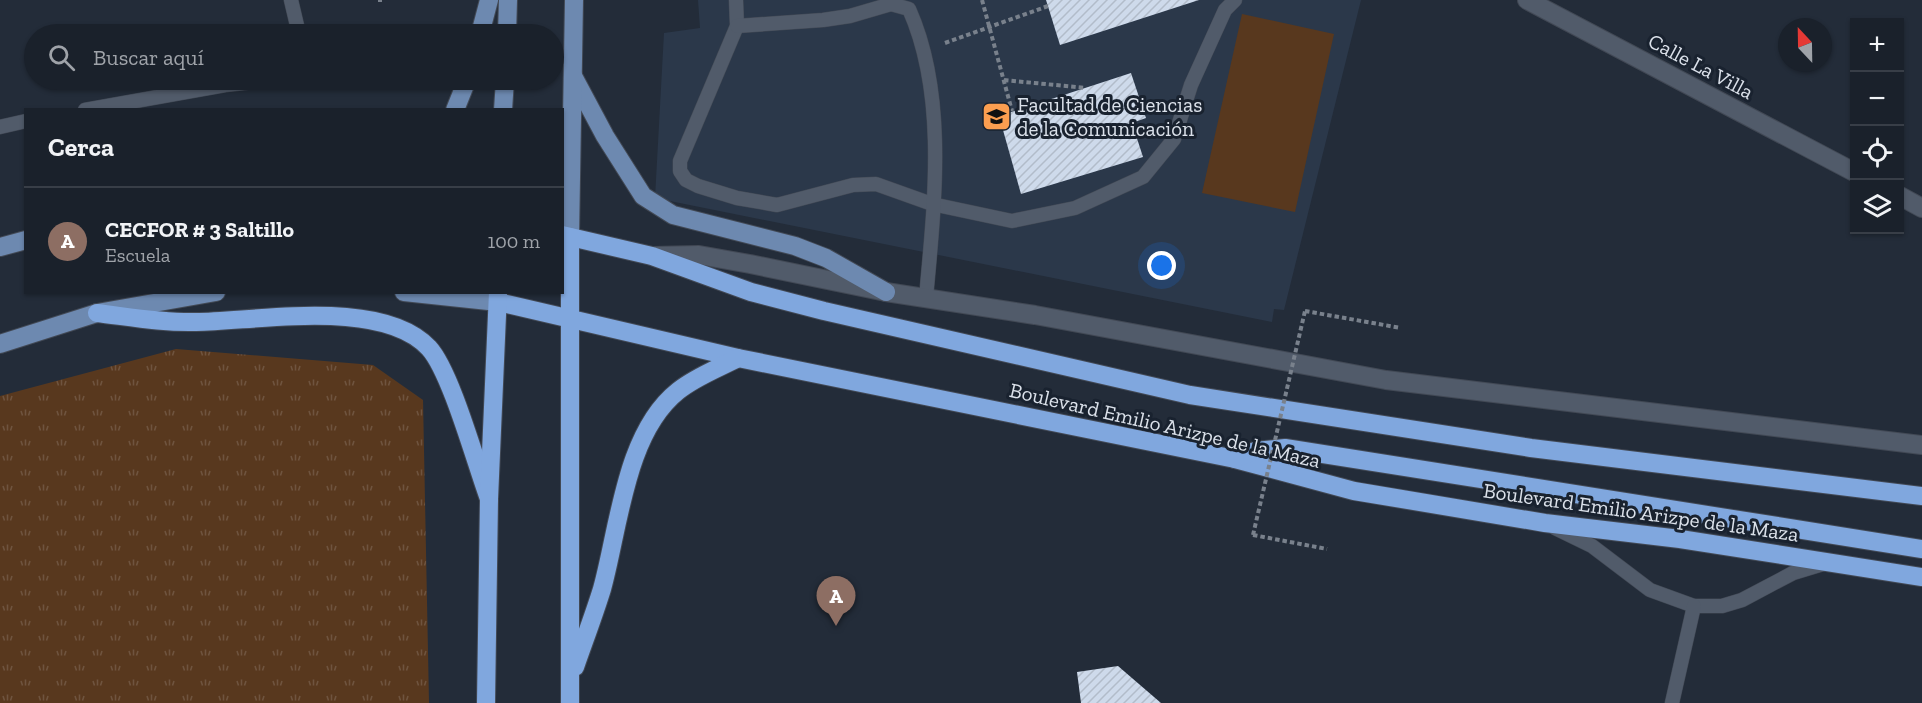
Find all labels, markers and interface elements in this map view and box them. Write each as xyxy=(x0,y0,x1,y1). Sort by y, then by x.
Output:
north arrow xyxy=(1778,18,1832,72)
map controls xyxy=(1850,18,1904,234)
button: + xyxy=(1850,18,1904,72)
search box xyxy=(24,24,564,90)
street label: Calle La Villa xyxy=(1644,28,1758,104)
icon: search xyxy=(45,41,78,74)
text: Buscar aquí xyxy=(93,44,204,71)
button: − xyxy=(1850,72,1904,126)
place label: Facultad de Ciencias de la Comunicación xyxy=(1017,92,1202,141)
school or university icon: Facultad de Ciencias de la Comunicación xyxy=(980,100,1012,132)
button: locate xyxy=(1850,126,1904,180)
text: Cerca xyxy=(48,131,114,163)
button: layers xyxy=(1850,180,1904,234)
text: CECFOR # 3 Saltillo xyxy=(105,216,294,243)
text: A xyxy=(61,229,74,253)
text: 100 m xyxy=(487,229,540,253)
text: Escuela xyxy=(105,243,170,267)
your location xyxy=(1147,251,1176,280)
street label: Boulevard Emilio Arizpe de la Maza xyxy=(1007,377,1323,473)
street label: Boulevard Emilio Arizpe de la Maza xyxy=(1482,477,1800,547)
pin: A xyxy=(816,576,856,626)

